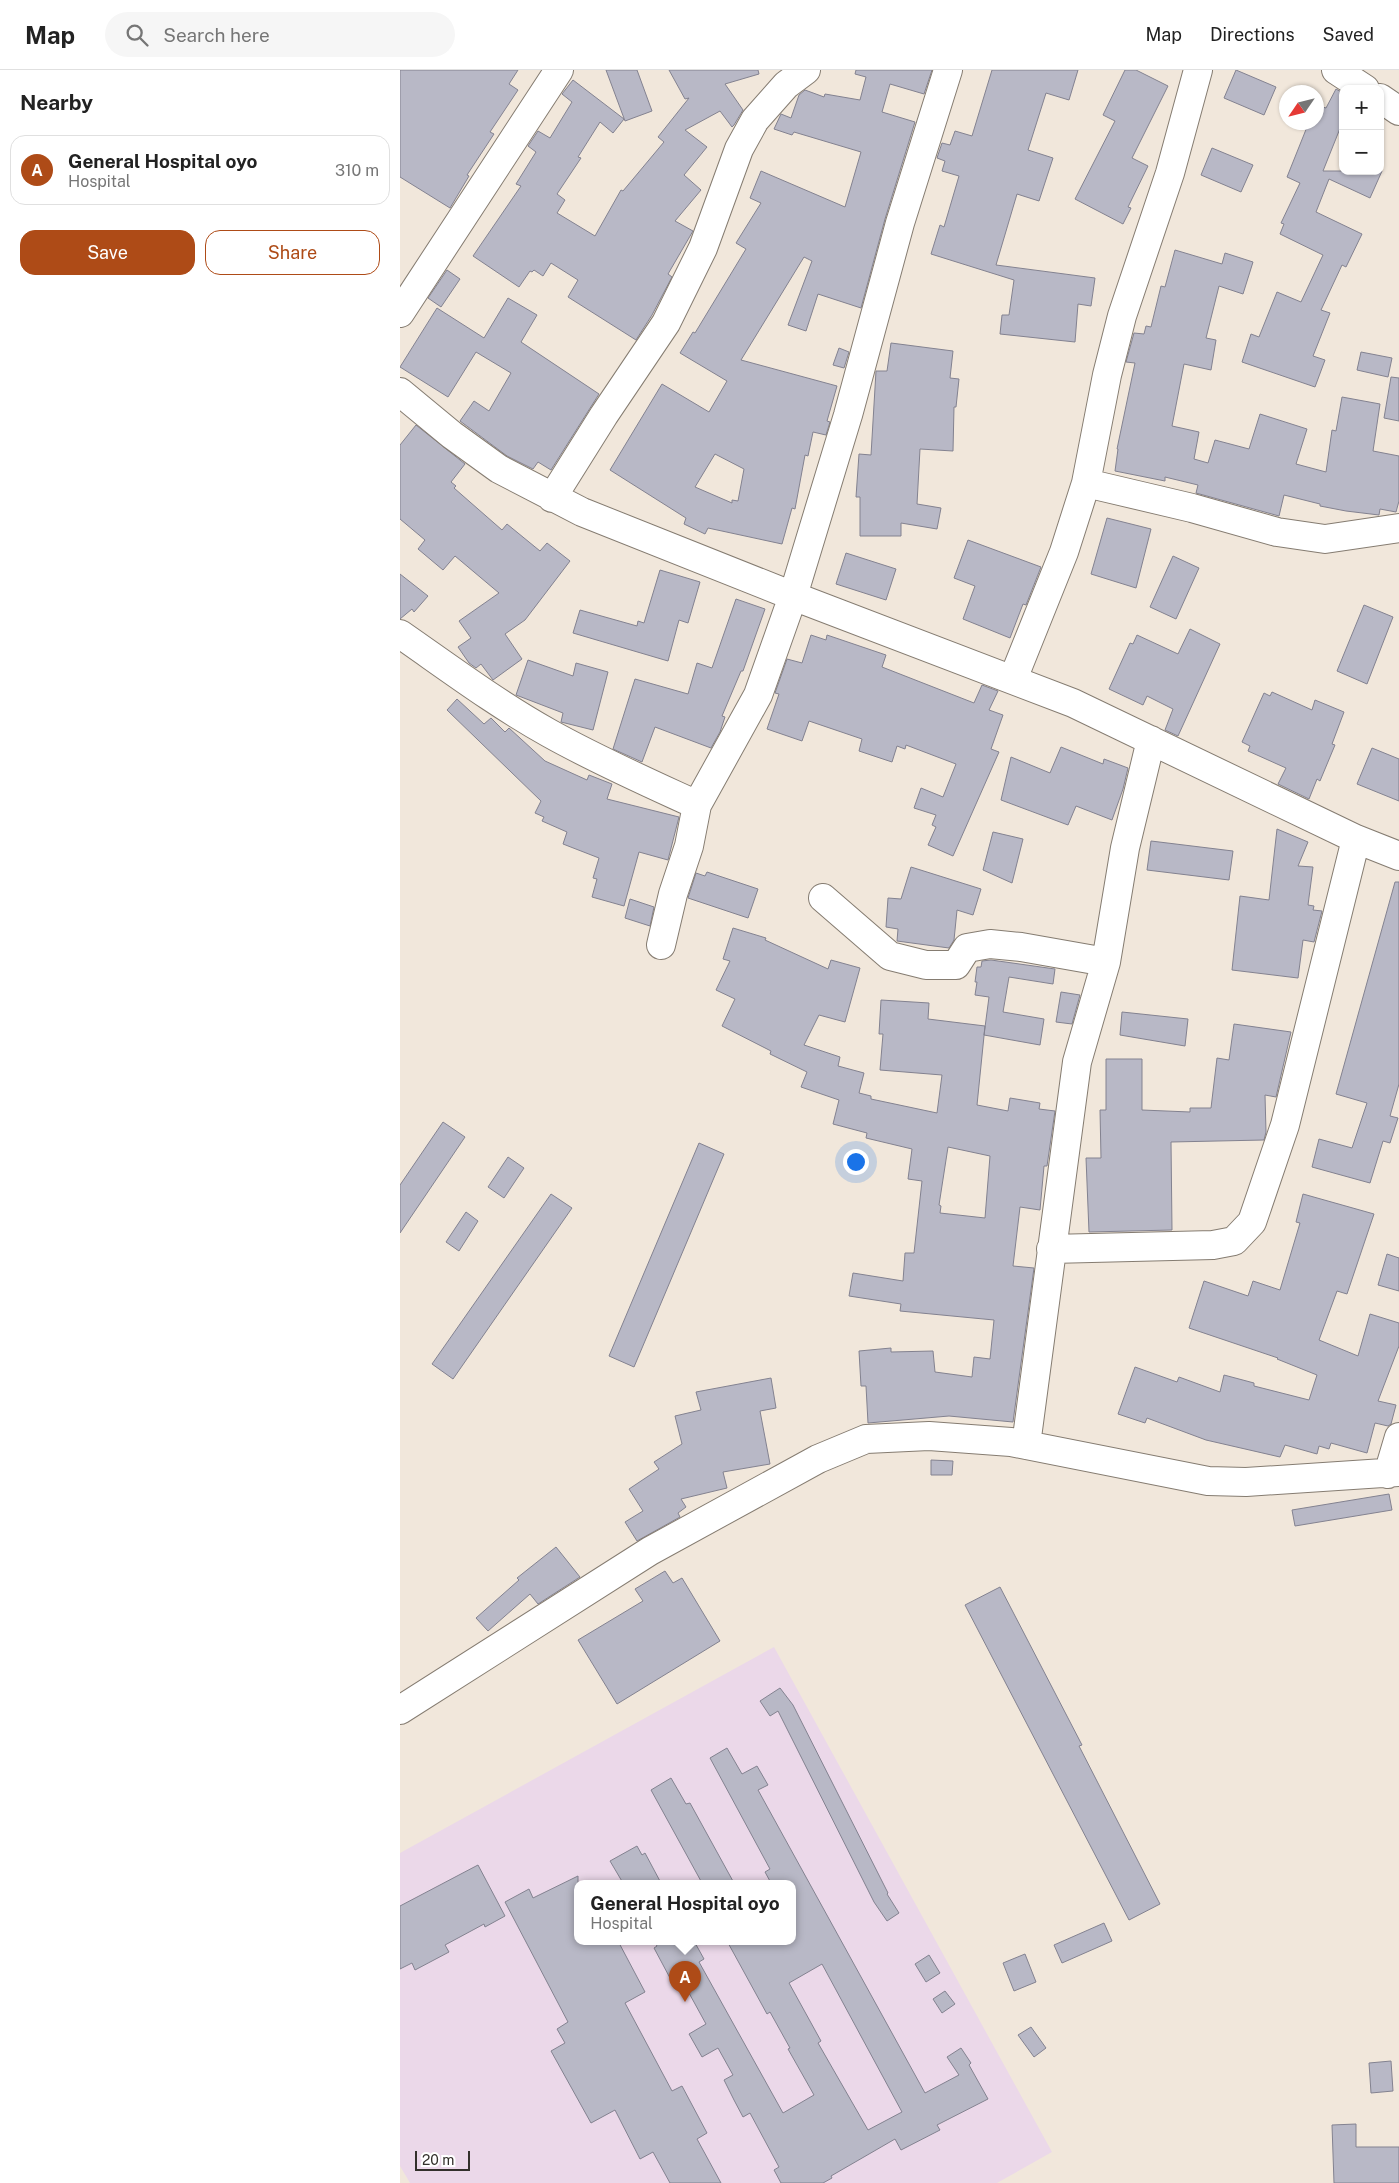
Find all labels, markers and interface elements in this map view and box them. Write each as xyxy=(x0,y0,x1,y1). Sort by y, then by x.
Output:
search box xyxy=(105,12,455,57)
text: Map xyxy=(25,21,75,49)
icon: search xyxy=(123,21,151,49)
text: Search here xyxy=(163,24,270,46)
text: Map xyxy=(1145,24,1182,45)
text: Directions xyxy=(1210,24,1295,45)
text: Saved xyxy=(1323,24,1374,45)
north arrow xyxy=(1279,85,1324,130)
map controls xyxy=(1339,85,1384,175)
button: + xyxy=(1339,85,1384,130)
text: Nearby xyxy=(20,90,93,115)
button: − xyxy=(1339,130,1384,175)
text: General Hospital oyo xyxy=(68,150,257,172)
text: A xyxy=(31,161,43,180)
text: 310 m xyxy=(335,161,379,180)
text: Hospital xyxy=(68,172,131,191)
button: Save xyxy=(20,230,195,275)
button: Share xyxy=(205,230,380,275)
your location xyxy=(843,1149,869,1175)
popup xyxy=(574,1880,796,1945)
text: General Hospital oyo xyxy=(590,1892,780,1914)
text: Hospital xyxy=(590,1914,653,1933)
pin: A xyxy=(669,1961,701,2002)
scale bar xyxy=(415,2148,470,2171)
text: 20 m xyxy=(422,2152,454,2168)

